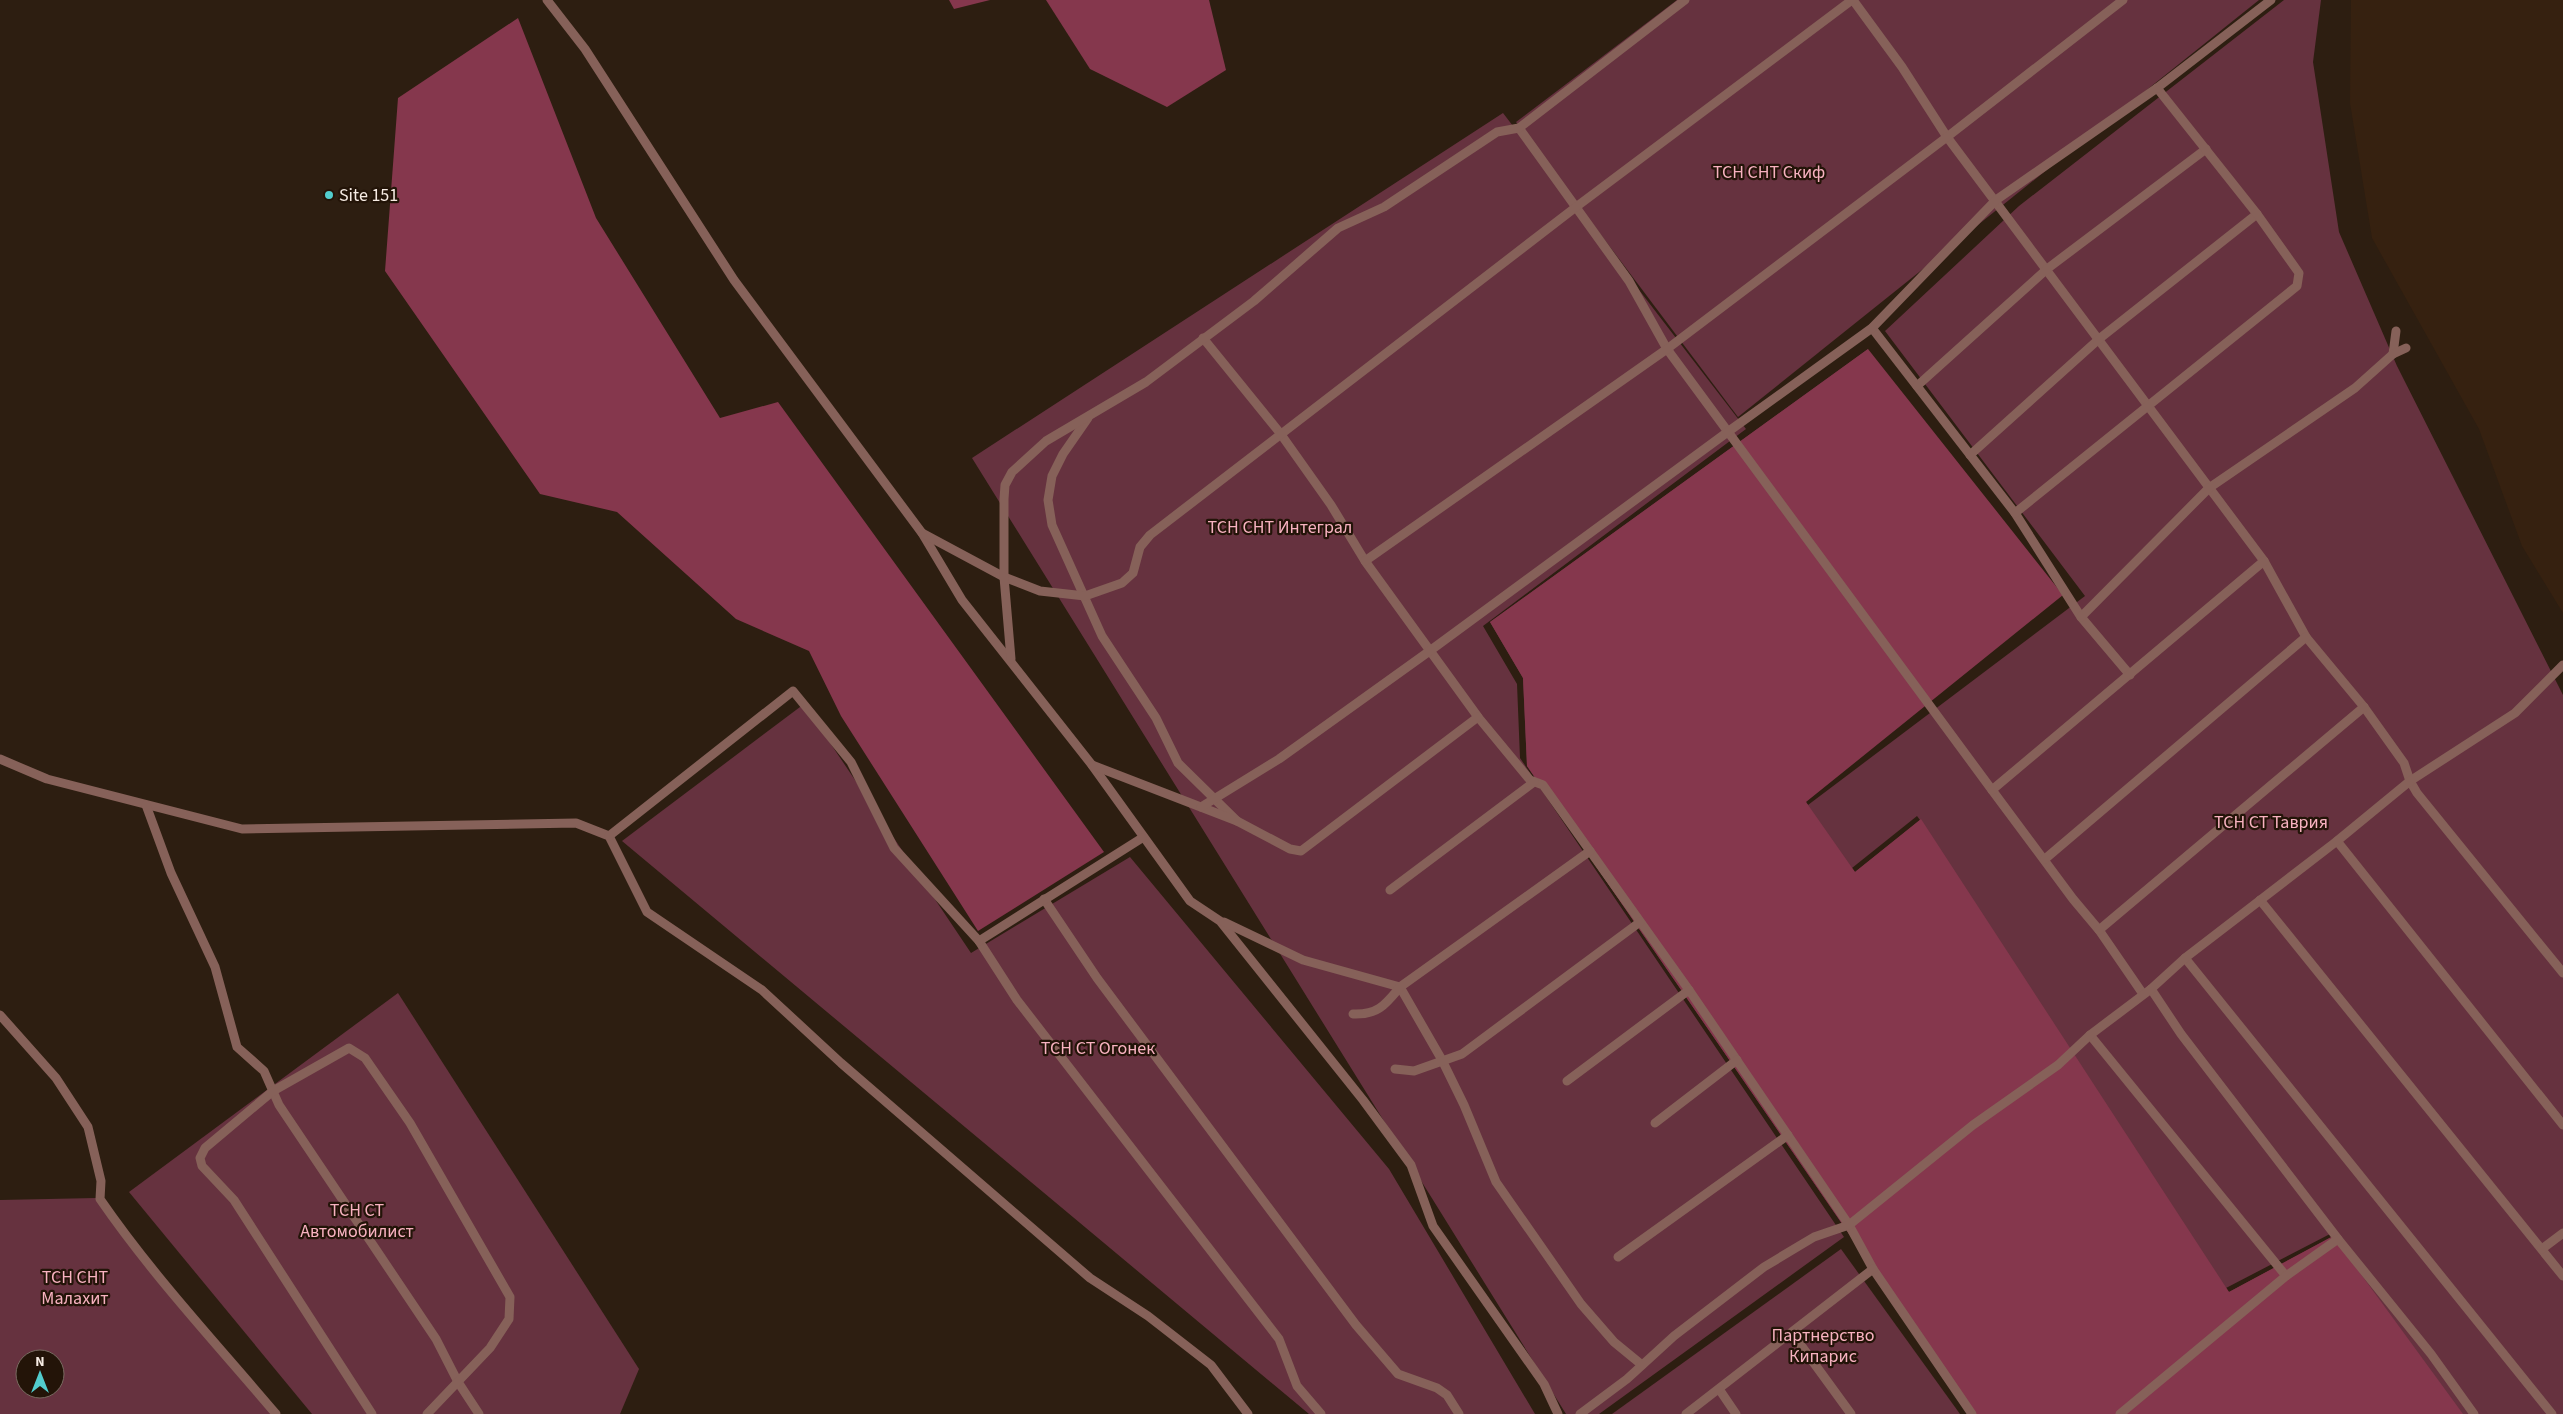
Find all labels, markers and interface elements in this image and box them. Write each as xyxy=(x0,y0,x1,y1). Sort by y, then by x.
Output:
park label: ТСН СНТ Скиф xyxy=(1713,160,1825,185)
place label: Site 151 xyxy=(339,183,398,208)
marker: Site 151 xyxy=(323,189,335,201)
park label: ТСН СНТ Интеграл xyxy=(1208,515,1352,540)
park label: ТСН СТ Таврия xyxy=(2214,810,2328,835)
park label: ТСН СТ Огонек xyxy=(1041,1036,1155,1061)
park label: ТСН СТ Автомобилист xyxy=(300,1198,414,1244)
park label: ТСН СНТ Малахит xyxy=(41,1265,109,1311)
park label: Партнерство Кипарис xyxy=(1772,1323,1874,1369)
north arrow xyxy=(15,1349,65,1399)
text: N xyxy=(35,1352,45,1372)

